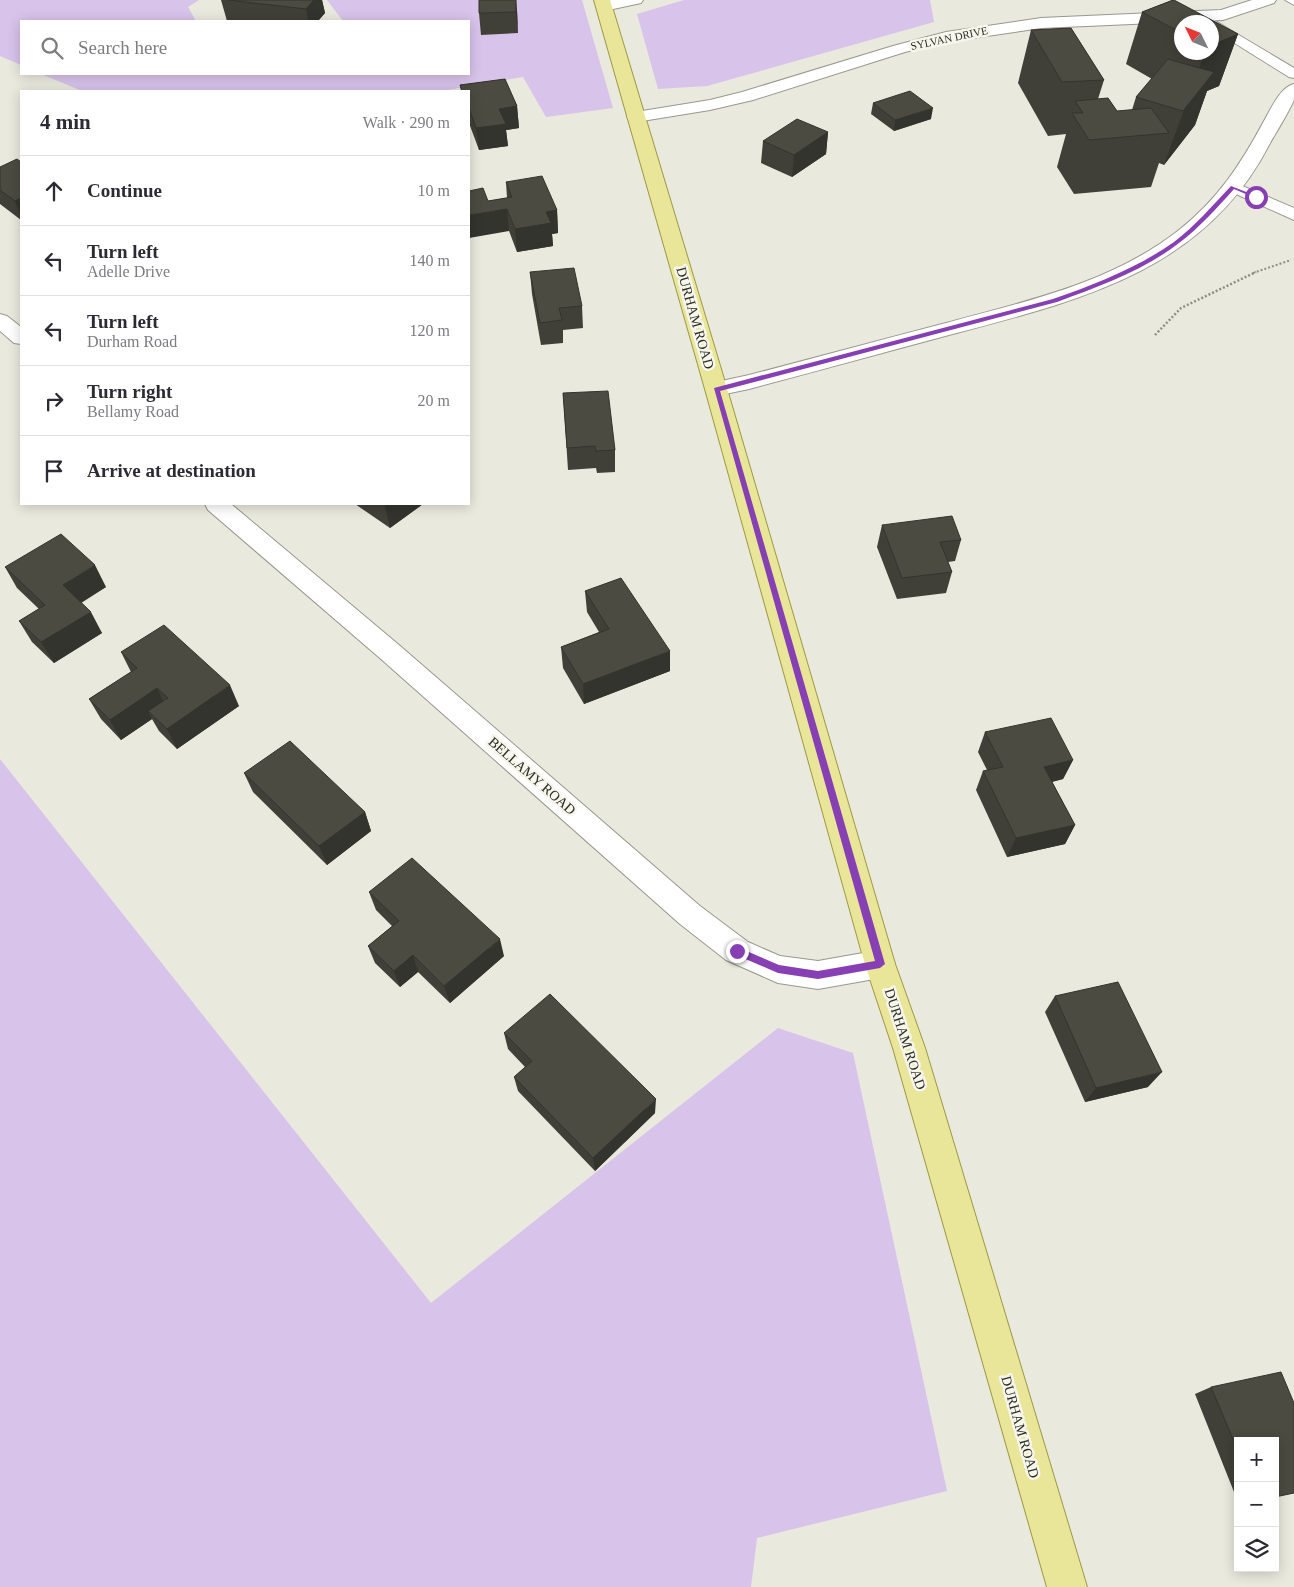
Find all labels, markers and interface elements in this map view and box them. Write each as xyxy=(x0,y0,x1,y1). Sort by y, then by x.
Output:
north arrow xyxy=(1174,15,1219,60)
search box xyxy=(20,20,470,75)
street label: SYLVAN DRIVE xyxy=(909,24,989,52)
icon: search xyxy=(38,34,66,62)
text: Search here xyxy=(78,37,167,58)
text: 4 min xyxy=(40,110,91,134)
text: Walk · 290 m xyxy=(363,114,450,131)
icon: ahead xyxy=(40,177,68,205)
text: Continue xyxy=(87,180,162,201)
text: 10 m xyxy=(418,182,450,199)
route start xyxy=(1245,186,1268,209)
text: Turn left xyxy=(87,241,159,262)
icon: left xyxy=(40,247,68,275)
text: 140 m xyxy=(410,252,450,269)
text: Adelle Drive xyxy=(87,263,170,280)
street label: DURHAM ROAD xyxy=(673,265,717,371)
text: Turn left xyxy=(87,311,159,332)
icon: left xyxy=(40,317,68,345)
text: 120 m xyxy=(410,322,450,339)
text: Durham Road xyxy=(87,333,177,350)
text: Turn right xyxy=(87,381,172,402)
icon: right xyxy=(40,387,68,415)
text: 20 m xyxy=(418,392,450,409)
text: Bellamy Road xyxy=(87,403,179,420)
icon: arrive xyxy=(40,457,68,485)
text: Arrive at destination xyxy=(87,460,256,481)
street label: BELLAMY ROAD xyxy=(485,734,579,818)
route end xyxy=(726,940,749,963)
street label: DURHAM ROAD xyxy=(882,987,928,1091)
street label: DURHAM ROAD xyxy=(998,1374,1042,1480)
map controls xyxy=(1234,1437,1279,1572)
button: + xyxy=(1234,1437,1279,1482)
button: − xyxy=(1234,1482,1279,1527)
button: layers xyxy=(1234,1527,1279,1572)

